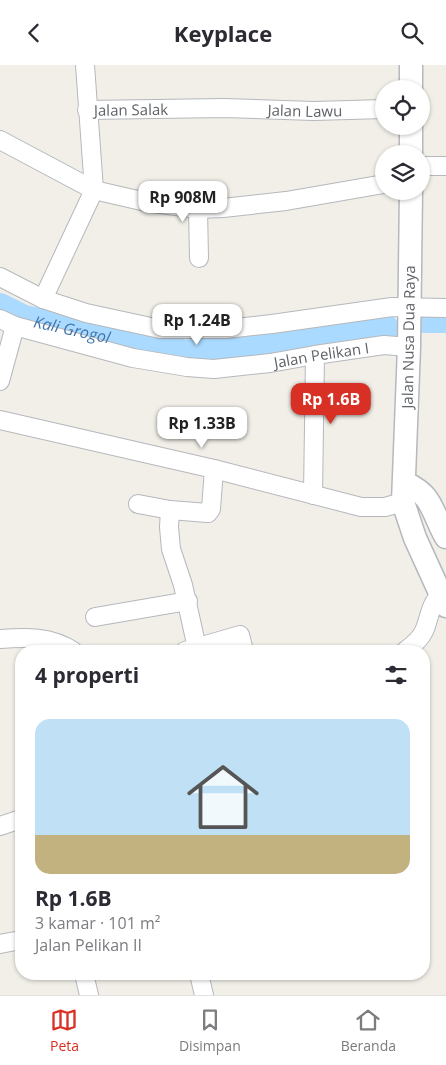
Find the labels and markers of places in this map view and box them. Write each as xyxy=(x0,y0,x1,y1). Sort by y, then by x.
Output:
pin: Rp 908M xyxy=(137,181,229,223)
pin: Rp 1.24B xyxy=(145,303,249,346)
pin: Rp 1.6B xyxy=(285,383,377,425)
pin: Rp 1.33B xyxy=(150,407,254,449)

